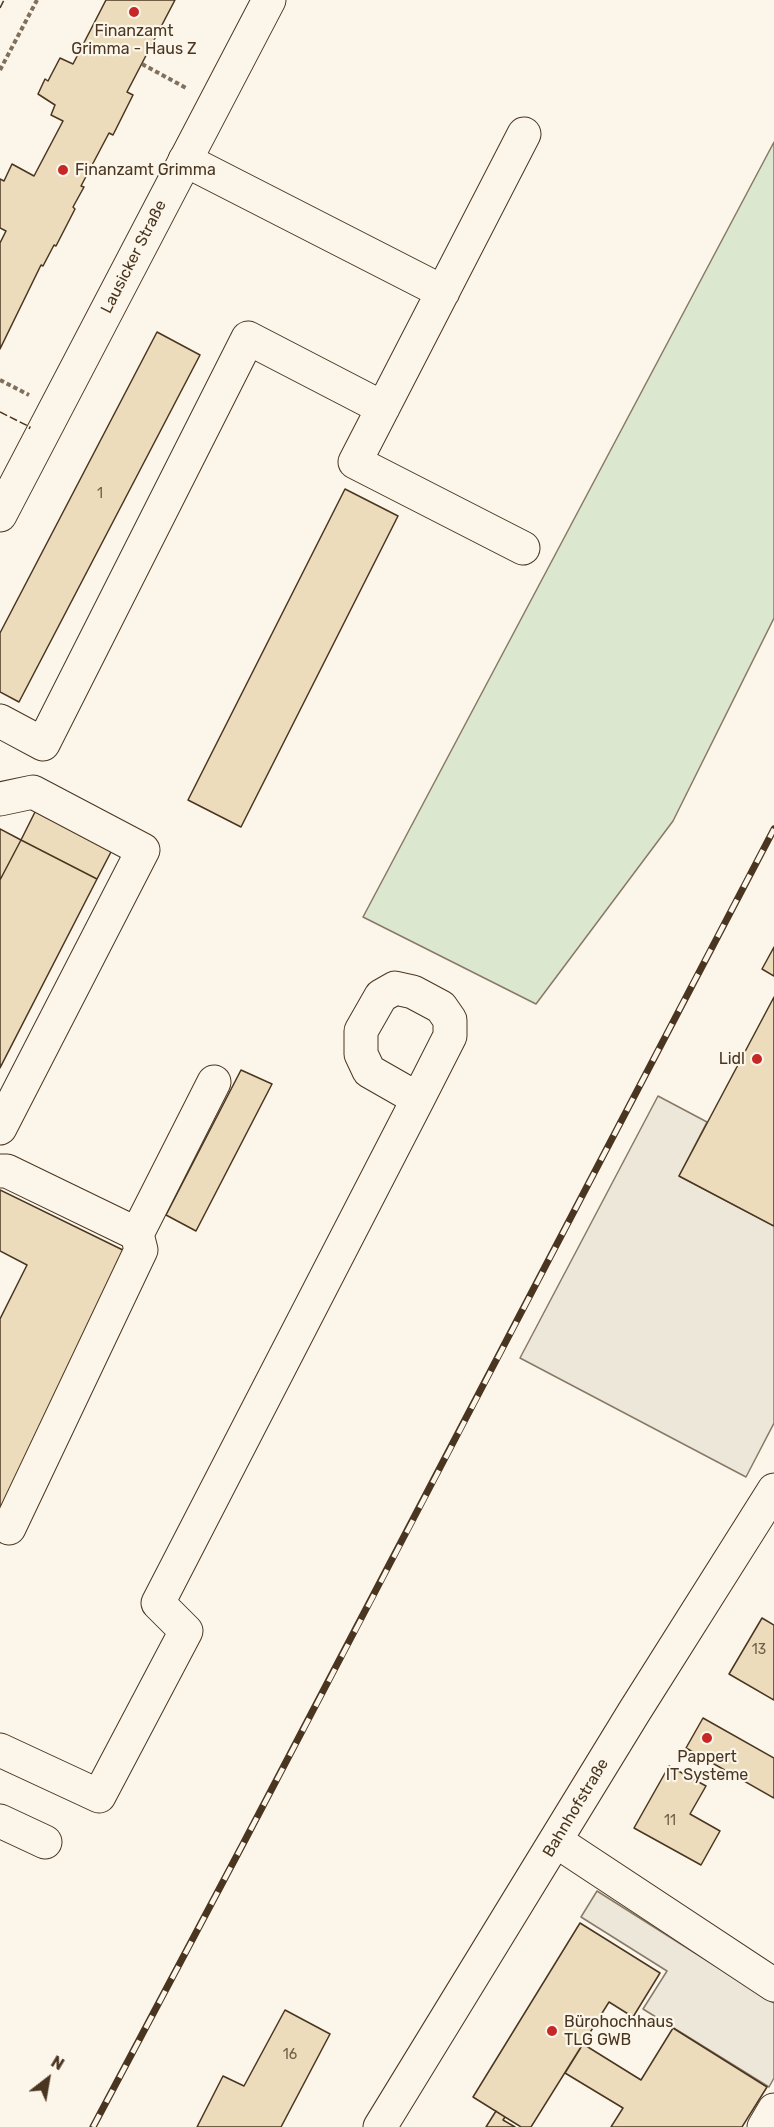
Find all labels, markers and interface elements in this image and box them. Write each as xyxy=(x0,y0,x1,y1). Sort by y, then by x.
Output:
marker: Finanzamt Grimma - Haus Z xyxy=(127,5,141,19)
place label: Finanzamt Grimma - Haus Z xyxy=(71,21,197,59)
place label: Finanzamt Grimma xyxy=(75,160,216,180)
marker: Finanzamt Grimma xyxy=(56,163,70,177)
street label: Lausicker Straße xyxy=(97,197,171,317)
house number: 1 xyxy=(97,486,103,502)
place label: Lidl xyxy=(719,1049,745,1069)
marker: Lidl xyxy=(750,1052,764,1066)
house number: 13 xyxy=(752,1642,766,1658)
marker: Pappert IT Systeme xyxy=(700,1731,714,1745)
place label: Pappert IT Systeme xyxy=(666,1747,748,1785)
street label: Bahnhofstraße xyxy=(539,1755,613,1861)
house number: 11 xyxy=(664,1813,676,1829)
place label: Bürohochhaus TLG GWB xyxy=(564,2012,673,2050)
marker: Bürohochhaus TLG GWB xyxy=(545,2024,559,2038)
house number: 16 xyxy=(283,2047,297,2063)
north arrow xyxy=(18,2049,78,2109)
text: N xyxy=(48,2052,67,2074)

